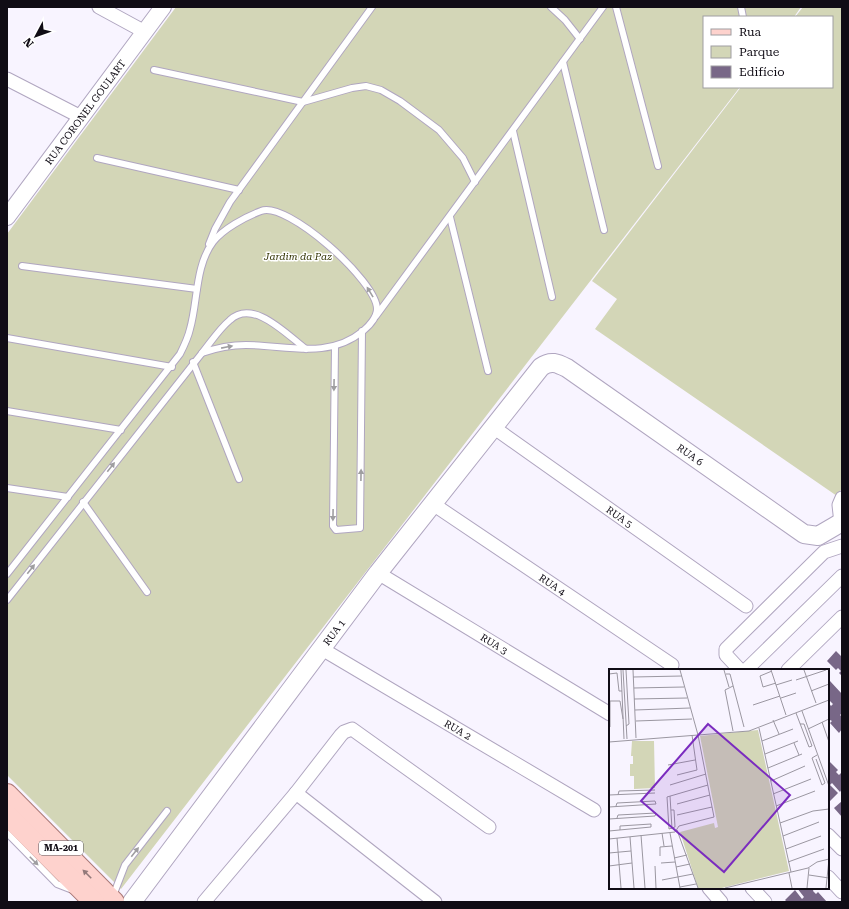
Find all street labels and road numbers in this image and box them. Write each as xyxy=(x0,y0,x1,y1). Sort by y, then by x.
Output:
street label: RUA CORONEL GOULART xyxy=(43,57,128,166)
street label: RUA 6 xyxy=(675,441,706,468)
street label: RUA 5 xyxy=(604,503,635,530)
street label: RUA 4 xyxy=(537,572,568,597)
street label: RUA 1 xyxy=(321,617,347,647)
street label: RUA 3 xyxy=(479,631,510,656)
street label: RUA 2 xyxy=(442,717,474,742)
road number: MA-201 xyxy=(39,841,83,855)

